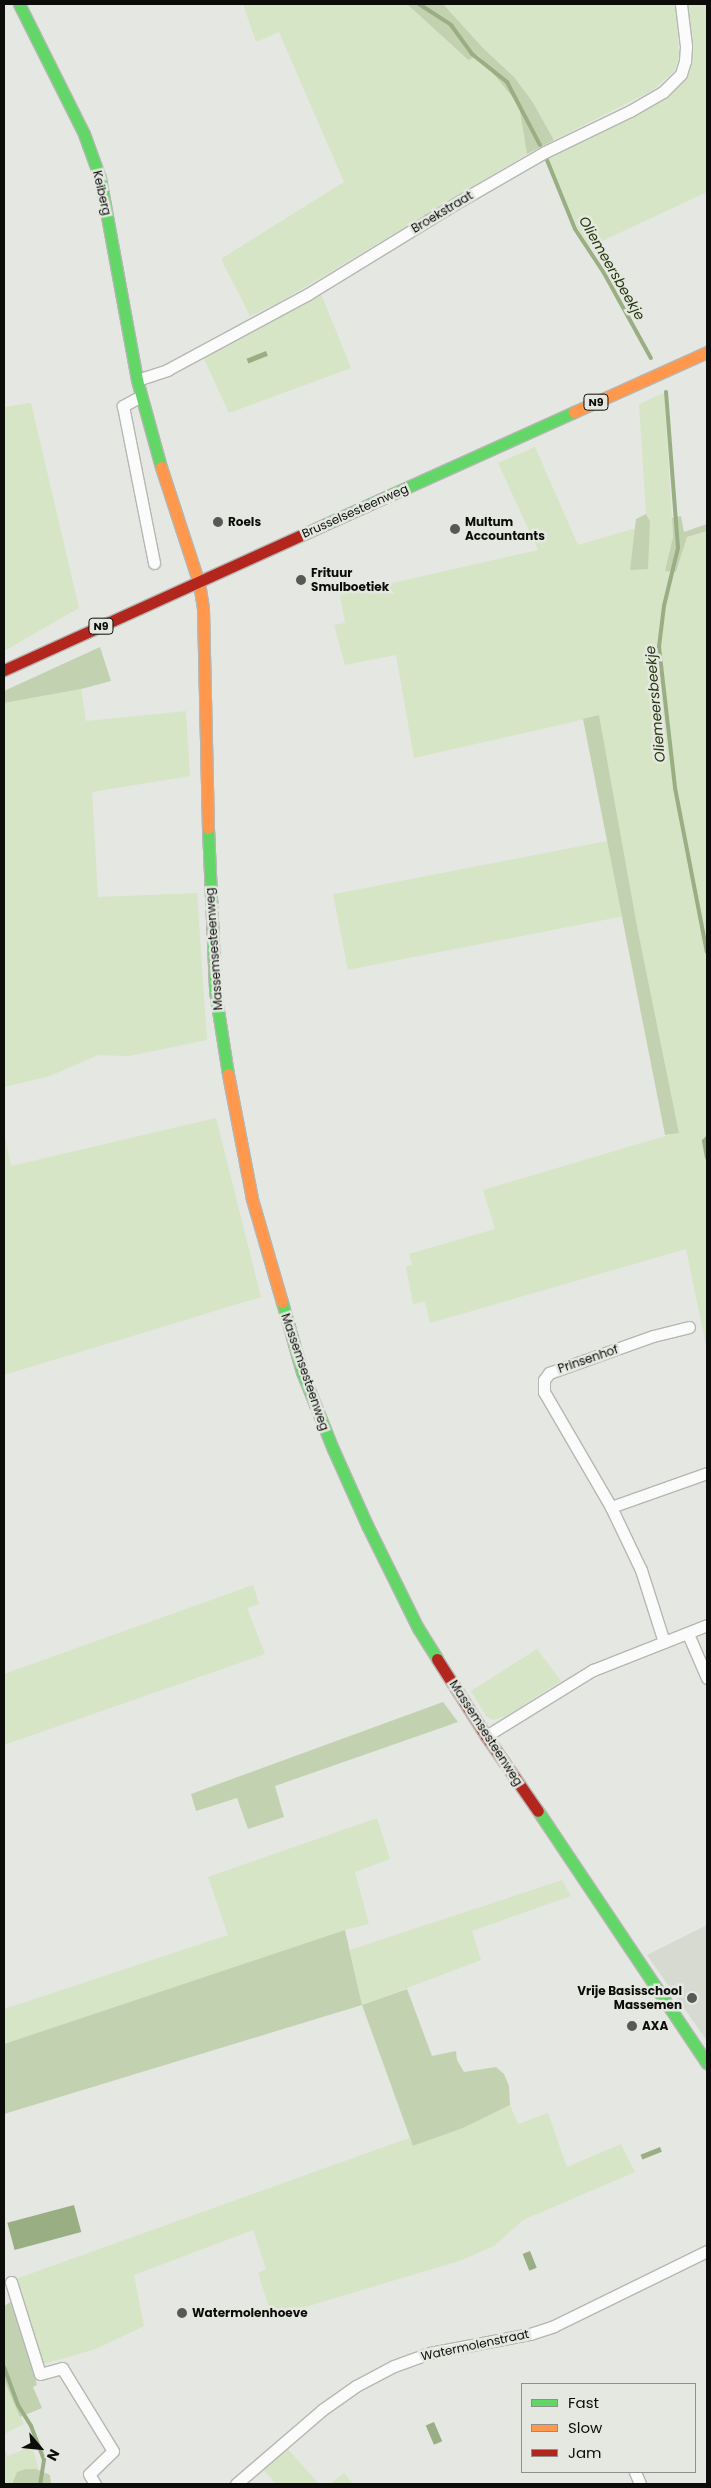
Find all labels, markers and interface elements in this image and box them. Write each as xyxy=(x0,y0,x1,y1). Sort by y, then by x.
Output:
street label: Keiberg xyxy=(90,169,114,217)
street label: Broekstraat xyxy=(409,188,475,236)
water label: Oliemeersbeekje xyxy=(575,213,649,323)
road number: N9 xyxy=(582,394,610,411)
street label: Brusselsesteenweg xyxy=(300,481,410,541)
place label: Roels xyxy=(228,515,261,529)
place label: Multum Accountants xyxy=(465,515,545,543)
marker: Roels xyxy=(212,516,224,528)
marker: Multum Accountants xyxy=(449,523,461,535)
place label: Frituur Smulboetiek xyxy=(311,566,389,594)
marker: Frituur Smulboetiek xyxy=(295,574,307,586)
road number: N9 xyxy=(87,618,115,634)
water label: Oliemeersbeekje xyxy=(642,645,668,763)
street label: Massemsesteenweg xyxy=(203,887,225,1011)
street label: Massemsesteenweg xyxy=(278,1311,332,1433)
street label: Prinsenhof xyxy=(556,1342,620,1376)
street label: Massemsesteenweg xyxy=(446,1677,526,1789)
place label: Vrije Basisschool Massemen xyxy=(577,1984,682,2012)
marker: Vrije Basisschool Massemen xyxy=(686,1992,698,2004)
place label: AXA xyxy=(642,2019,668,2033)
marker: AXA xyxy=(626,2020,638,2032)
place label: Watermolenhoeve xyxy=(192,2306,308,2320)
marker: Watermolenhoeve xyxy=(176,2307,188,2319)
street label: Watermolenstraat xyxy=(420,2327,530,2363)
legend xyxy=(521,2383,696,2473)
text: Fast xyxy=(568,2392,599,2413)
text: Slow xyxy=(568,2417,602,2438)
north arrow xyxy=(15,2423,65,2473)
text: Jam xyxy=(568,2442,602,2463)
text: N xyxy=(42,2446,65,2464)

